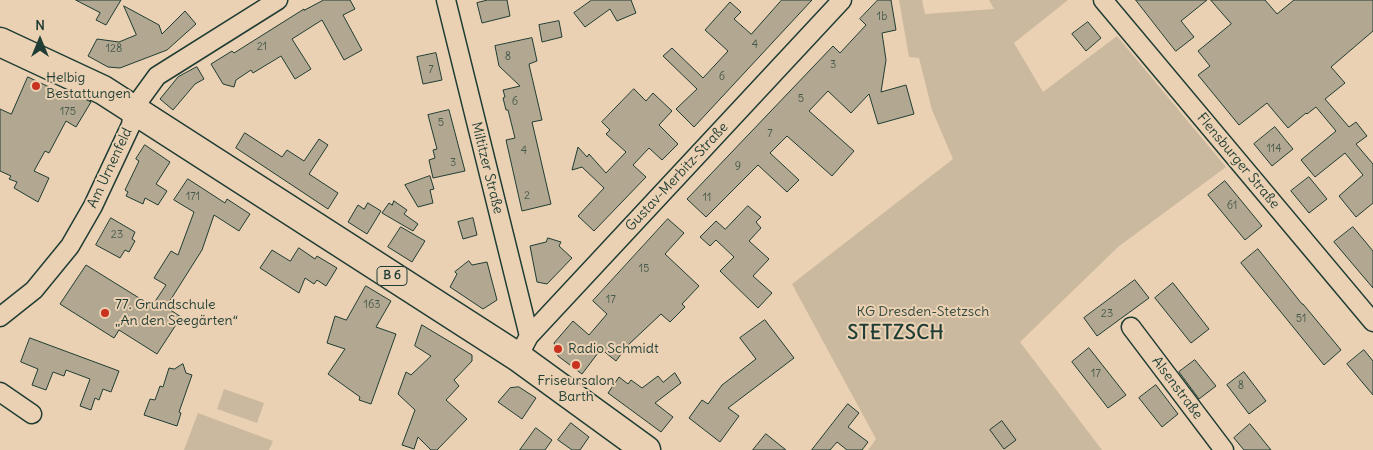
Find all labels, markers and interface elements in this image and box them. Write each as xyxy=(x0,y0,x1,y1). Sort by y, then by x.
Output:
house number: 1b xyxy=(877,10,887,24)
north arrow xyxy=(15,15,65,65)
text: N xyxy=(35,16,45,34)
house number: 4 xyxy=(752,38,758,52)
house number: 21 xyxy=(257,40,267,54)
house number: 128 xyxy=(106,42,122,56)
house number: 8 xyxy=(505,50,511,64)
house number: 3 xyxy=(830,58,836,72)
house number: 7 xyxy=(428,63,434,77)
place label: Helbig Bestattungen xyxy=(46,70,131,102)
house number: 6 xyxy=(719,70,725,84)
marker: Helbig Bestattungen xyxy=(30,80,42,92)
house number: 5 xyxy=(798,92,804,106)
house number: 6 xyxy=(512,95,518,109)
house number: 175 xyxy=(60,105,76,119)
street label: Flensburger Straße xyxy=(1193,110,1283,212)
house number: 5 xyxy=(438,116,444,130)
street label: Gustav-Merbitz-Straße xyxy=(622,119,732,235)
street label: Miltitzer Straße xyxy=(467,120,507,216)
street label: Am Urnenfeld xyxy=(84,125,136,211)
house number: 7 xyxy=(767,127,773,141)
house number: 114 xyxy=(1266,142,1282,156)
house number: 4 xyxy=(521,144,527,158)
house number: 3 xyxy=(450,156,456,170)
house number: 9 xyxy=(735,160,741,174)
house number: 2 xyxy=(524,189,530,203)
house number: 171 xyxy=(186,190,200,204)
house number: 11 xyxy=(703,191,711,205)
house number: 61 xyxy=(1227,199,1237,213)
house number: 23 xyxy=(111,228,123,242)
house number: 15 xyxy=(639,262,649,276)
road number: B 6 xyxy=(377,266,407,286)
house number: 17 xyxy=(606,293,616,307)
place label: 77. Grundschule „An den Seegärten“ xyxy=(115,297,238,330)
house number: 163 xyxy=(364,298,380,312)
park label: KG Dresden-Stetzsch xyxy=(857,304,989,320)
marker: 77. Grundschule „An den Seegärten“ xyxy=(99,307,111,319)
house number: 23 xyxy=(1101,307,1113,321)
house number: 51 xyxy=(1296,312,1306,326)
district label: STETZSCH xyxy=(847,323,945,345)
place label: Radio Schmidt xyxy=(568,341,659,357)
marker: Radio Schmidt xyxy=(552,343,564,355)
street label: Alsenstraße xyxy=(1148,353,1206,423)
marker: Friseursalon Barth xyxy=(570,359,582,371)
house number: 17 xyxy=(1091,367,1101,381)
place label: Friseursalon Barth xyxy=(537,373,615,406)
house number: 8 xyxy=(1238,379,1244,393)

